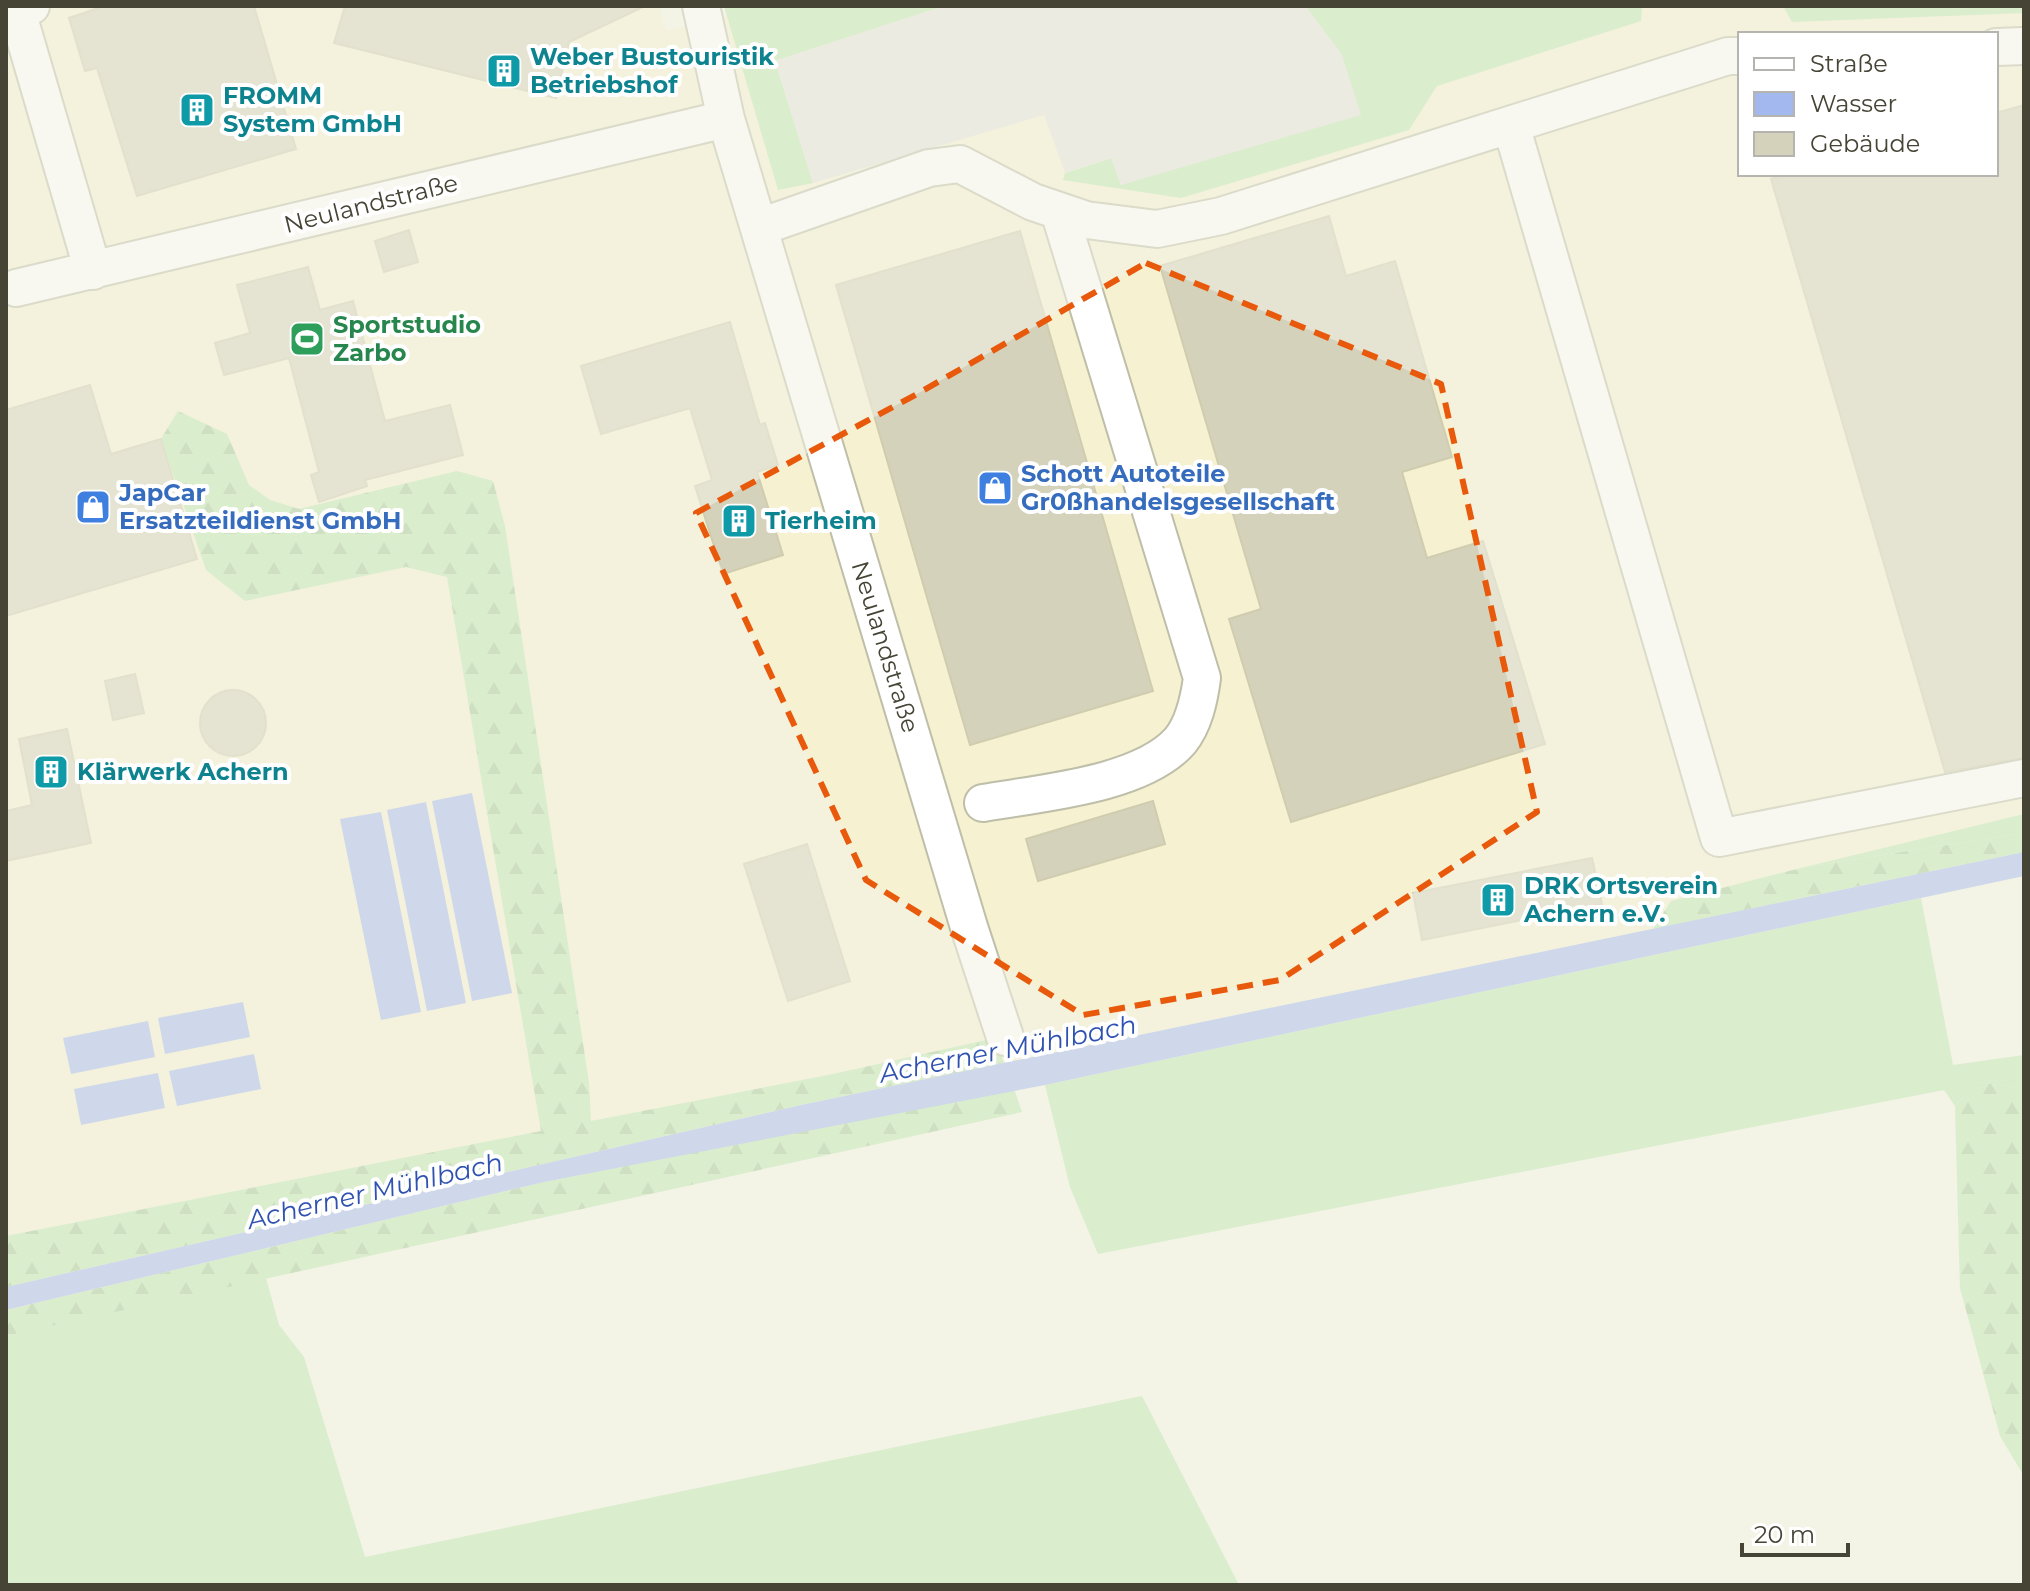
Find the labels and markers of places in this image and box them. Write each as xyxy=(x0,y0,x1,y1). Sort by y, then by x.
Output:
place label: Weber Bustouristik Betriebshof xyxy=(530,42,774,99)
building icon: Weber Bustouristik Betriebshof xyxy=(485,52,523,90)
place label: FROMM System GmbH xyxy=(223,81,402,138)
building icon: FROMM System GmbH xyxy=(178,91,216,129)
place label: Sportstudio Zarbo xyxy=(333,310,481,367)
sports icon: Sportstudio Zarbo xyxy=(288,320,326,358)
place label: Schott Autoteile Gr0ßhandelsgesellschaft xyxy=(1021,459,1335,516)
shop icon: Schott Autoteile Gr0ßhandelsgesellschaft xyxy=(976,469,1014,507)
place label: JapCar Ersatzteildienst GmbH xyxy=(118,478,401,535)
shop icon: JapCar Ersatzteildienst GmbH xyxy=(74,488,112,526)
building icon: Tierheim xyxy=(720,502,758,540)
place label: Tierheim xyxy=(765,506,877,535)
building icon: Klärwerk Achern xyxy=(32,753,70,791)
place label: Klärwerk Achern xyxy=(77,757,289,786)
place label: DRK Ortsverein Achern e.V. xyxy=(1523,871,1718,928)
building icon: DRK Ortsverein Achern e.V. xyxy=(1479,881,1517,919)

